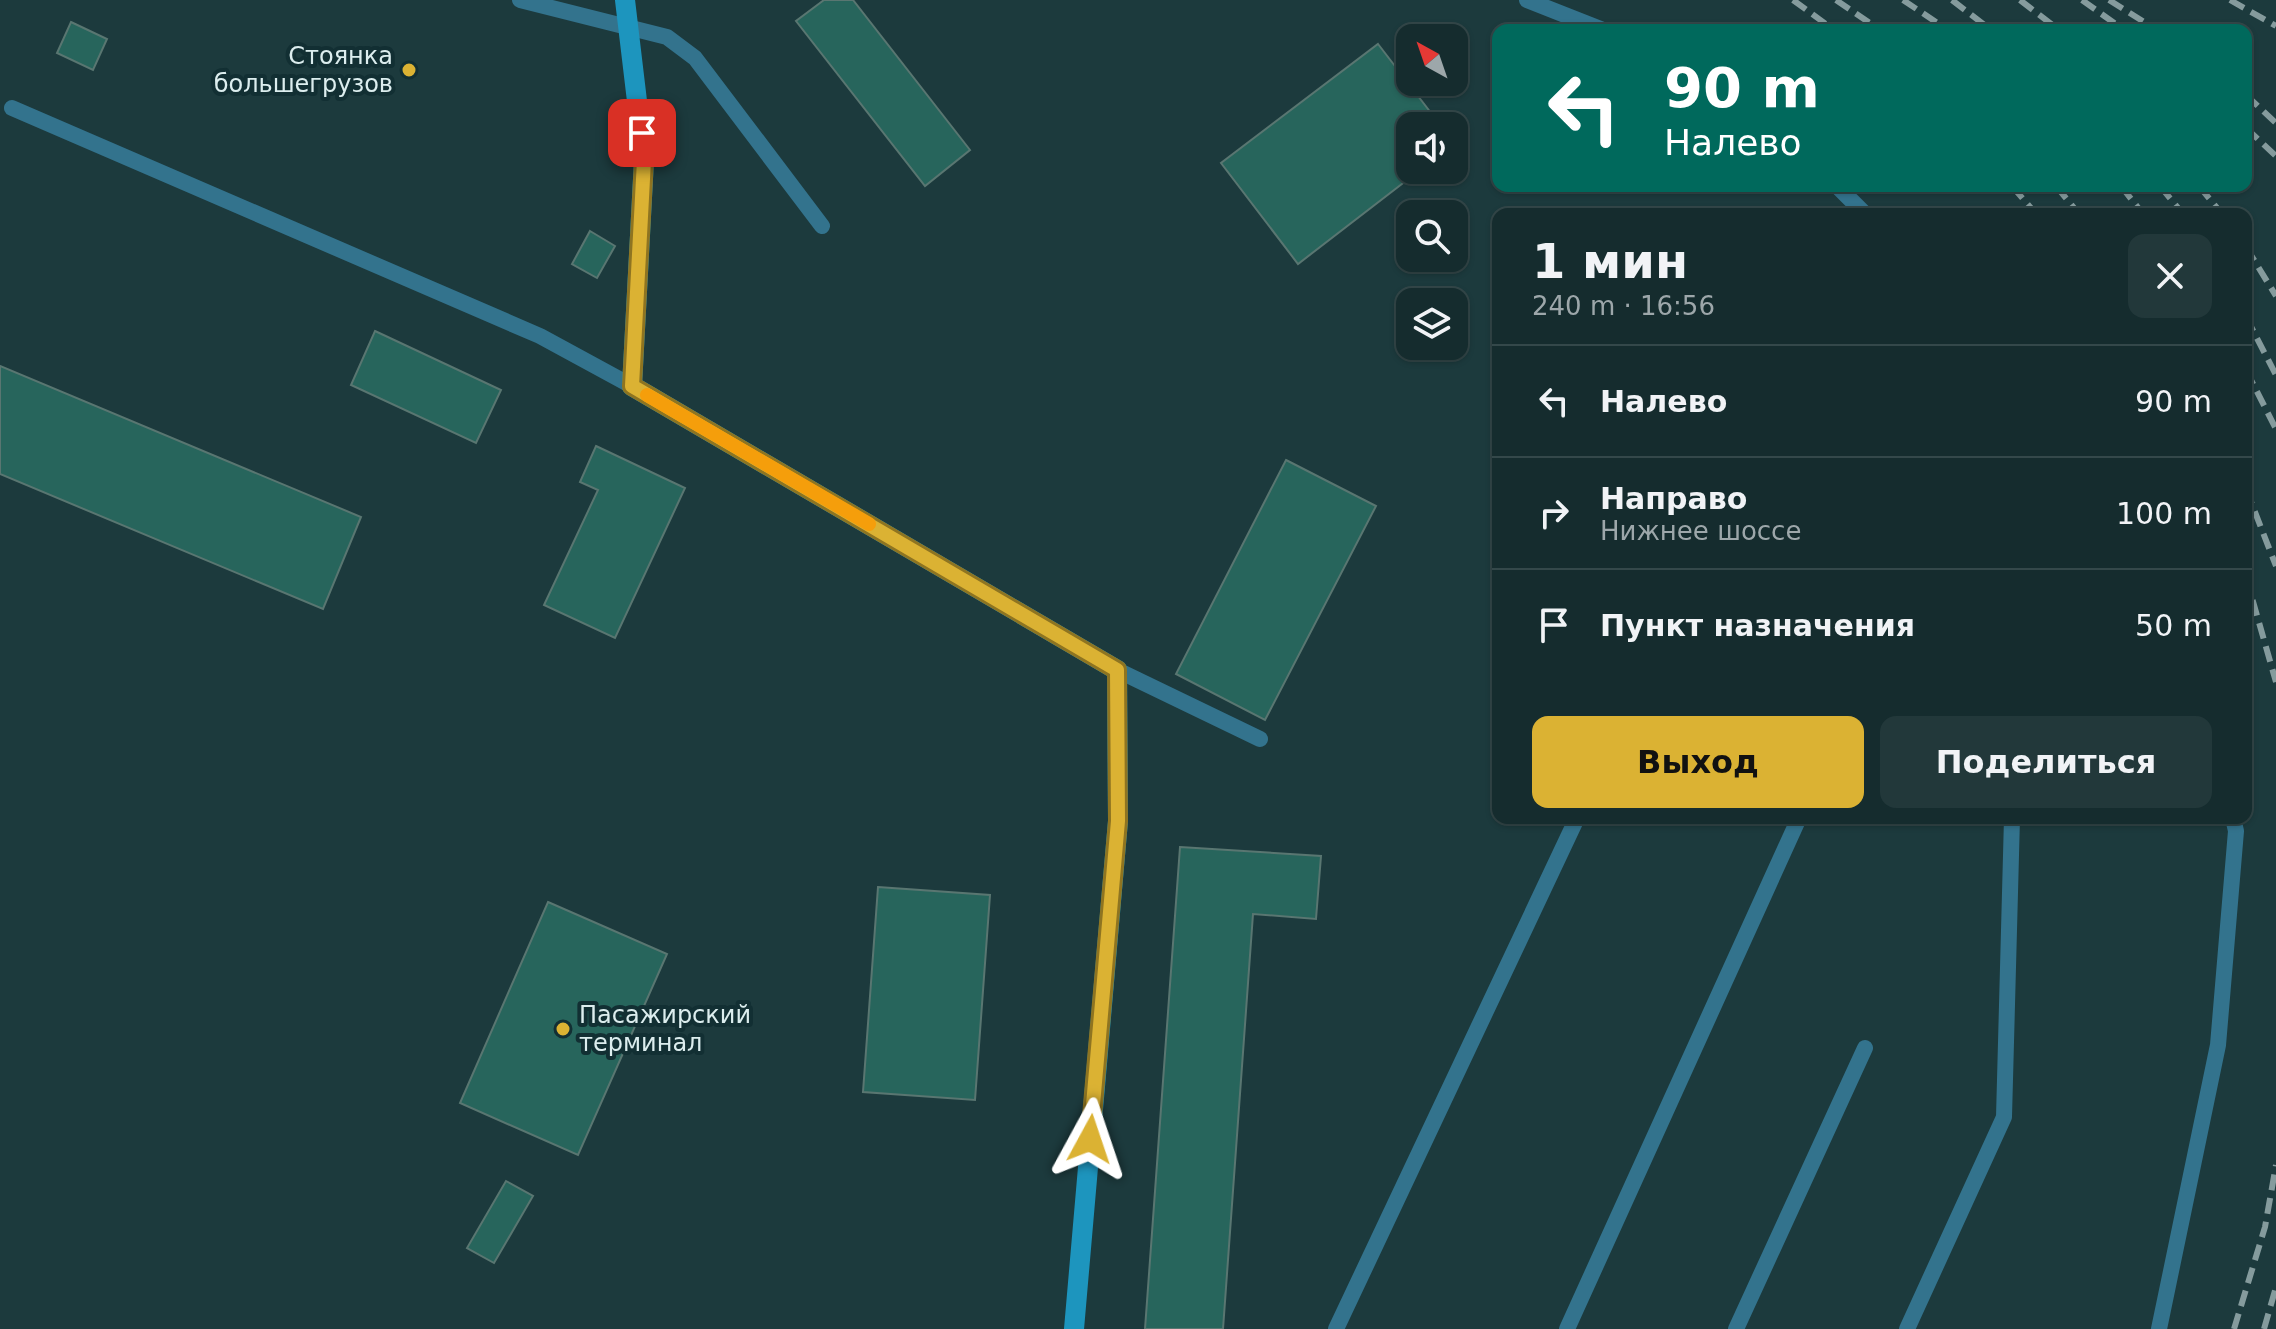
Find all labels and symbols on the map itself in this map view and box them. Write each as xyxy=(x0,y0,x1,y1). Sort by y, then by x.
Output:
north arrow xyxy=(1396,24,1468,96)
place label: Стоянка большегрузов xyxy=(214,42,393,98)
marker: Стоянка большегрузов xyxy=(400,61,418,79)
pin xyxy=(608,99,676,167)
place label: Пасажирский терминал xyxy=(579,1001,751,1057)
marker: Пасажирский терминал xyxy=(554,1020,572,1038)
position arrow xyxy=(1048,1097,1132,1181)

